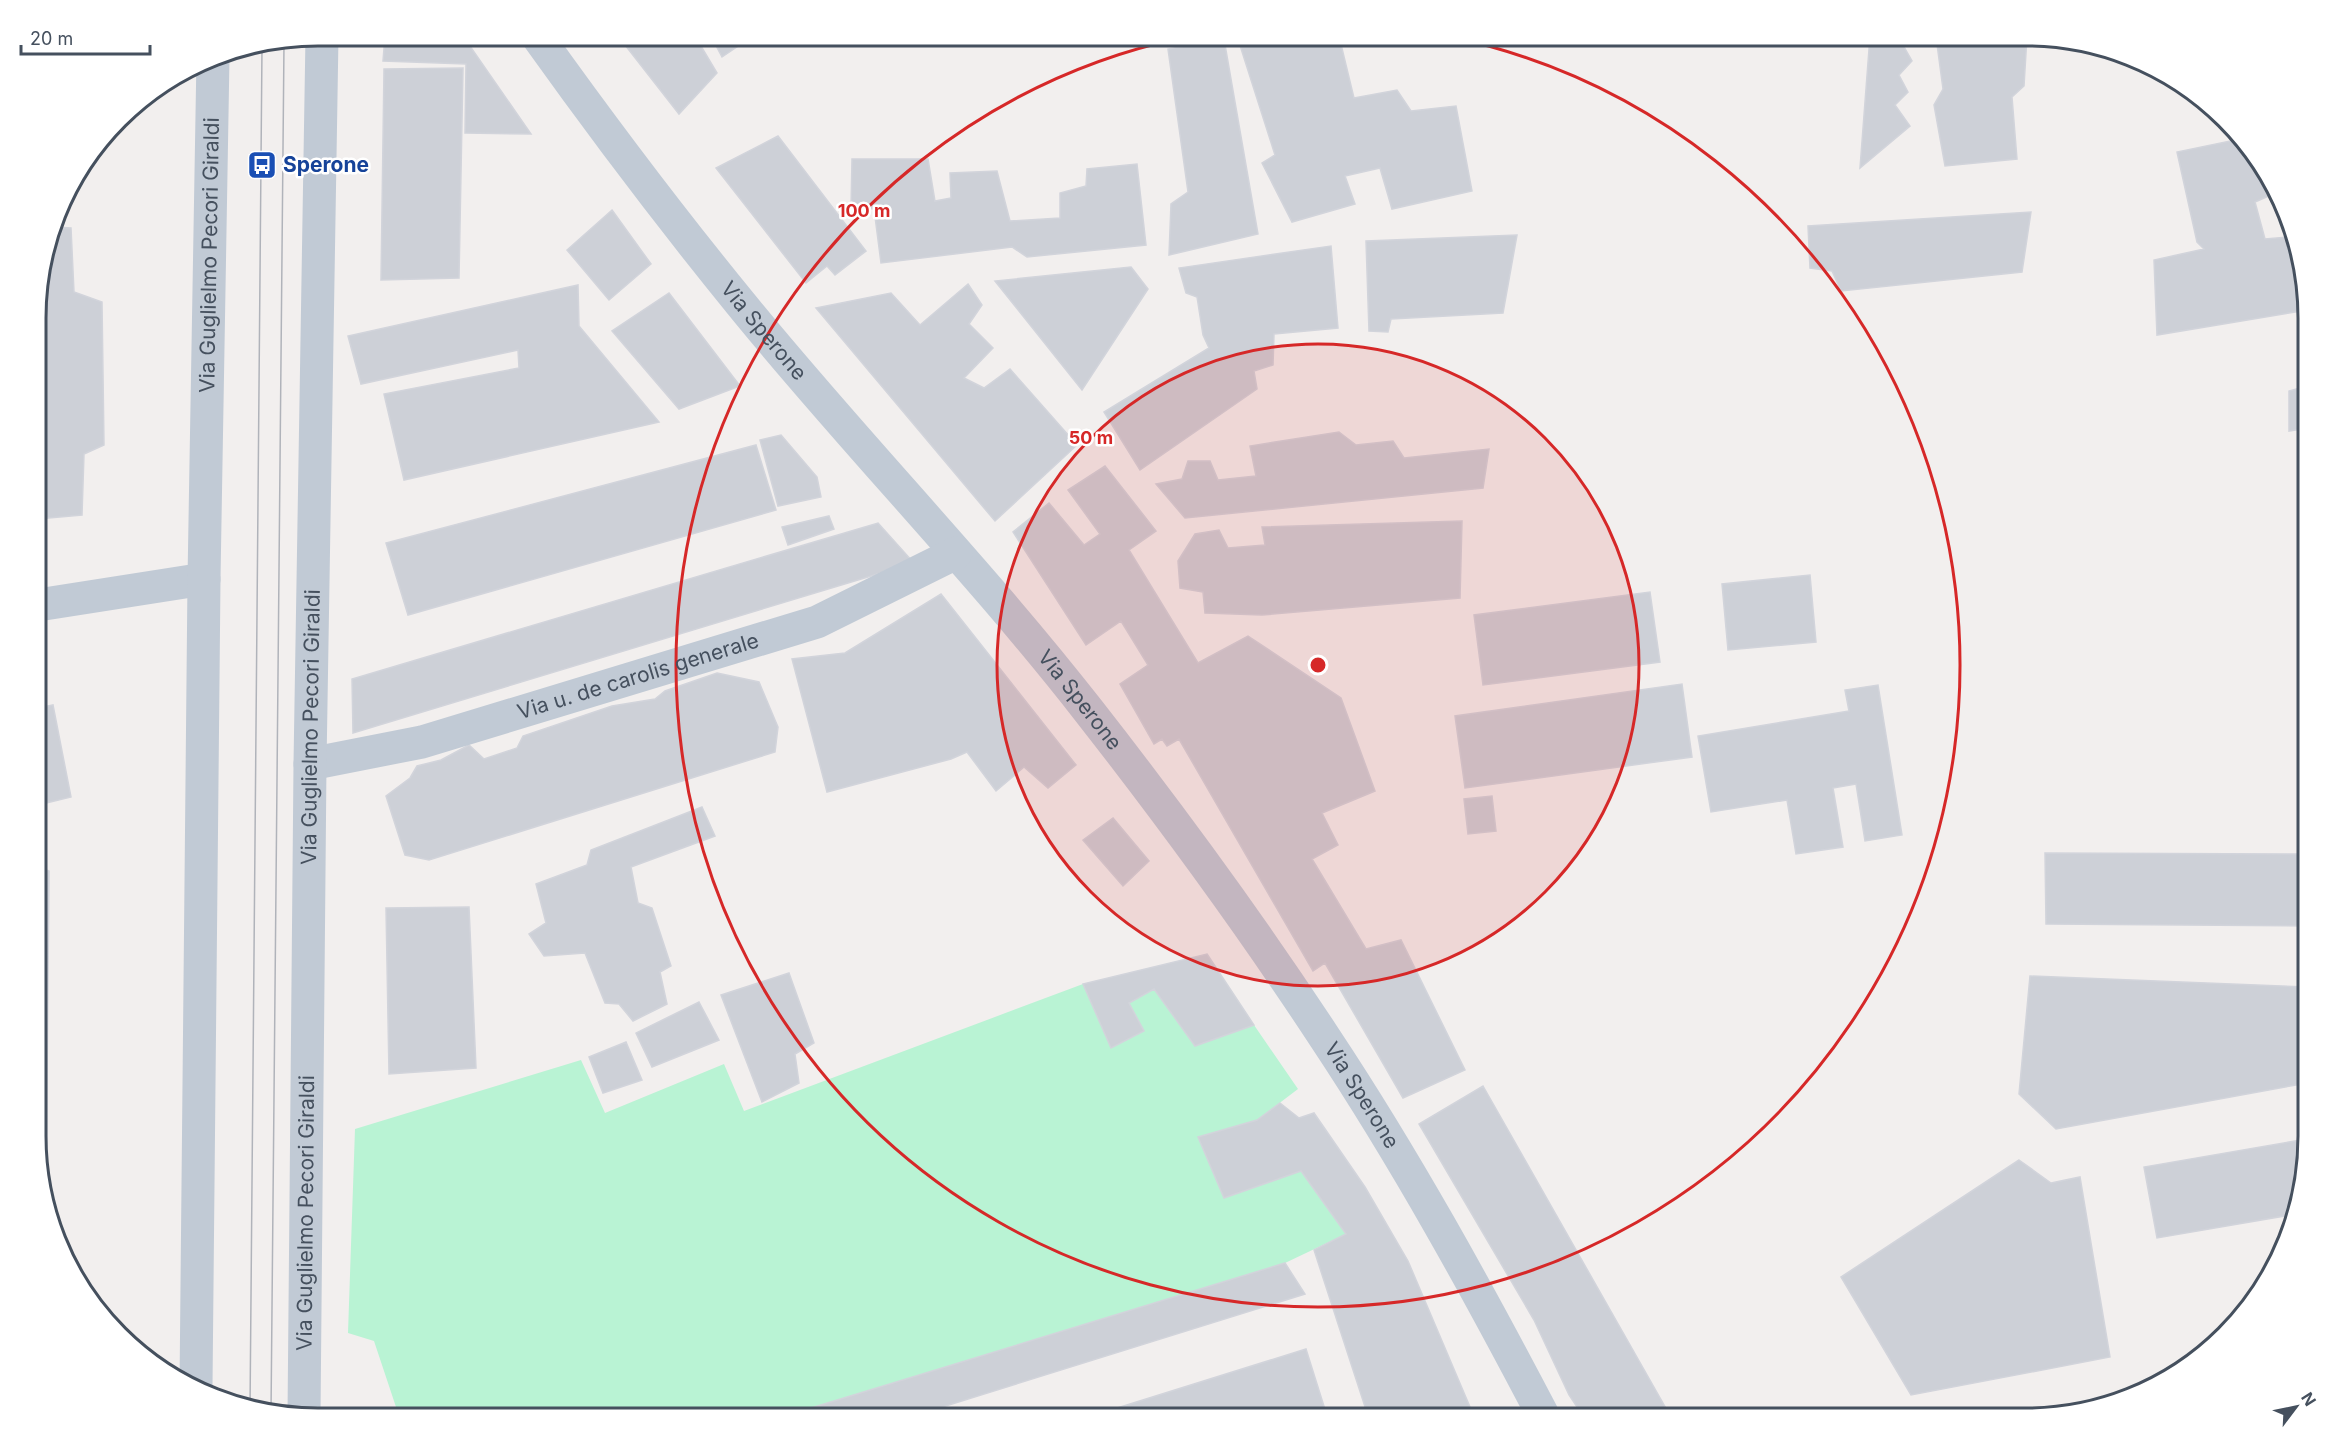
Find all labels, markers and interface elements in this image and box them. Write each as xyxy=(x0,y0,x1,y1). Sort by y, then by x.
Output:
scale bar xyxy=(21,18,150,56)
text: 20 m xyxy=(30,28,73,49)
street label: Via Guglielmo Pecori Giraldi xyxy=(194,117,224,393)
bus stop icon: Sperone xyxy=(246,149,278,181)
place label: Sperone xyxy=(283,152,369,177)
text: 100 m xyxy=(838,200,890,221)
street label: Via Sperone xyxy=(716,276,812,385)
text: 50 m xyxy=(1069,427,1113,448)
street label: Via Guglielmo Pecori Giraldi xyxy=(296,589,325,865)
street label: Via u. de carolis generale xyxy=(514,627,762,724)
street label: Via Sperone xyxy=(1033,645,1127,755)
centre of rings xyxy=(1308,655,1328,675)
street label: Via Sperone xyxy=(1319,1037,1405,1153)
street label: Via Guglielmo Pecori Giraldi xyxy=(292,1075,319,1351)
north arrow xyxy=(2266,1377,2326,1437)
text: N xyxy=(2297,1389,2320,1410)

